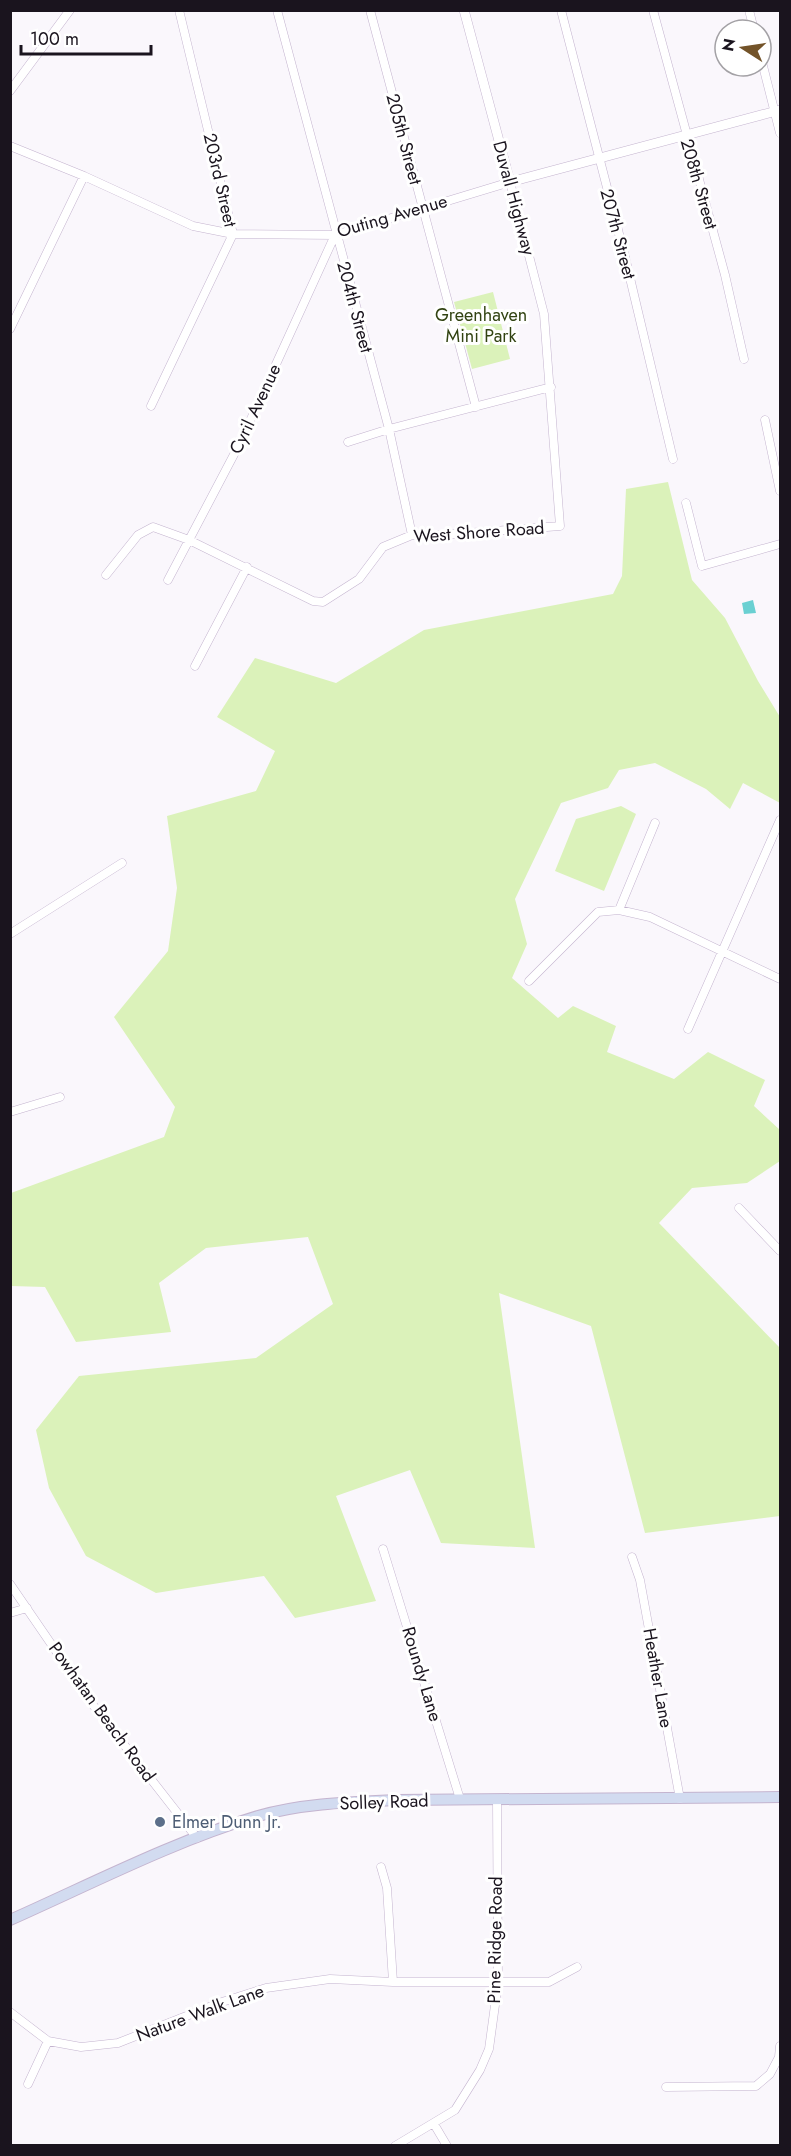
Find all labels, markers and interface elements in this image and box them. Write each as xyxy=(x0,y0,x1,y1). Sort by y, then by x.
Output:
scale bar xyxy=(21,18,152,56)
north arrow xyxy=(713,18,773,78)
text: 100 m xyxy=(30,26,79,52)
text: N xyxy=(716,36,741,54)
street label: 205th Street xyxy=(379,91,429,188)
street label: 203rd Street xyxy=(197,130,244,230)
street label: 208th Street xyxy=(674,136,724,233)
street label: Duvall Highway xyxy=(486,138,542,258)
street label: 207th Street xyxy=(593,186,643,283)
street label: Outing Avenue xyxy=(334,188,450,244)
street label: 204th Street xyxy=(330,258,380,356)
park label: Greenhaven Mini Park xyxy=(435,302,527,349)
street label: Cyril Avenue xyxy=(223,360,287,458)
street label: West Shore Road xyxy=(413,514,545,550)
street label: Roundy Lane xyxy=(395,1623,449,1725)
street label: Heather Lane xyxy=(636,1626,680,1730)
street label: Powhatan Beach Road xyxy=(42,1637,162,1787)
street label: Solley Road xyxy=(339,1787,429,1817)
place label: Elmer Dunn Jr. xyxy=(172,1809,282,1835)
marker: Elmer Dunn Jr. xyxy=(153,1815,167,1829)
street label: Pine Ridge Road xyxy=(481,1876,509,2004)
street label: Nature Walk Lane xyxy=(132,1978,268,2048)

